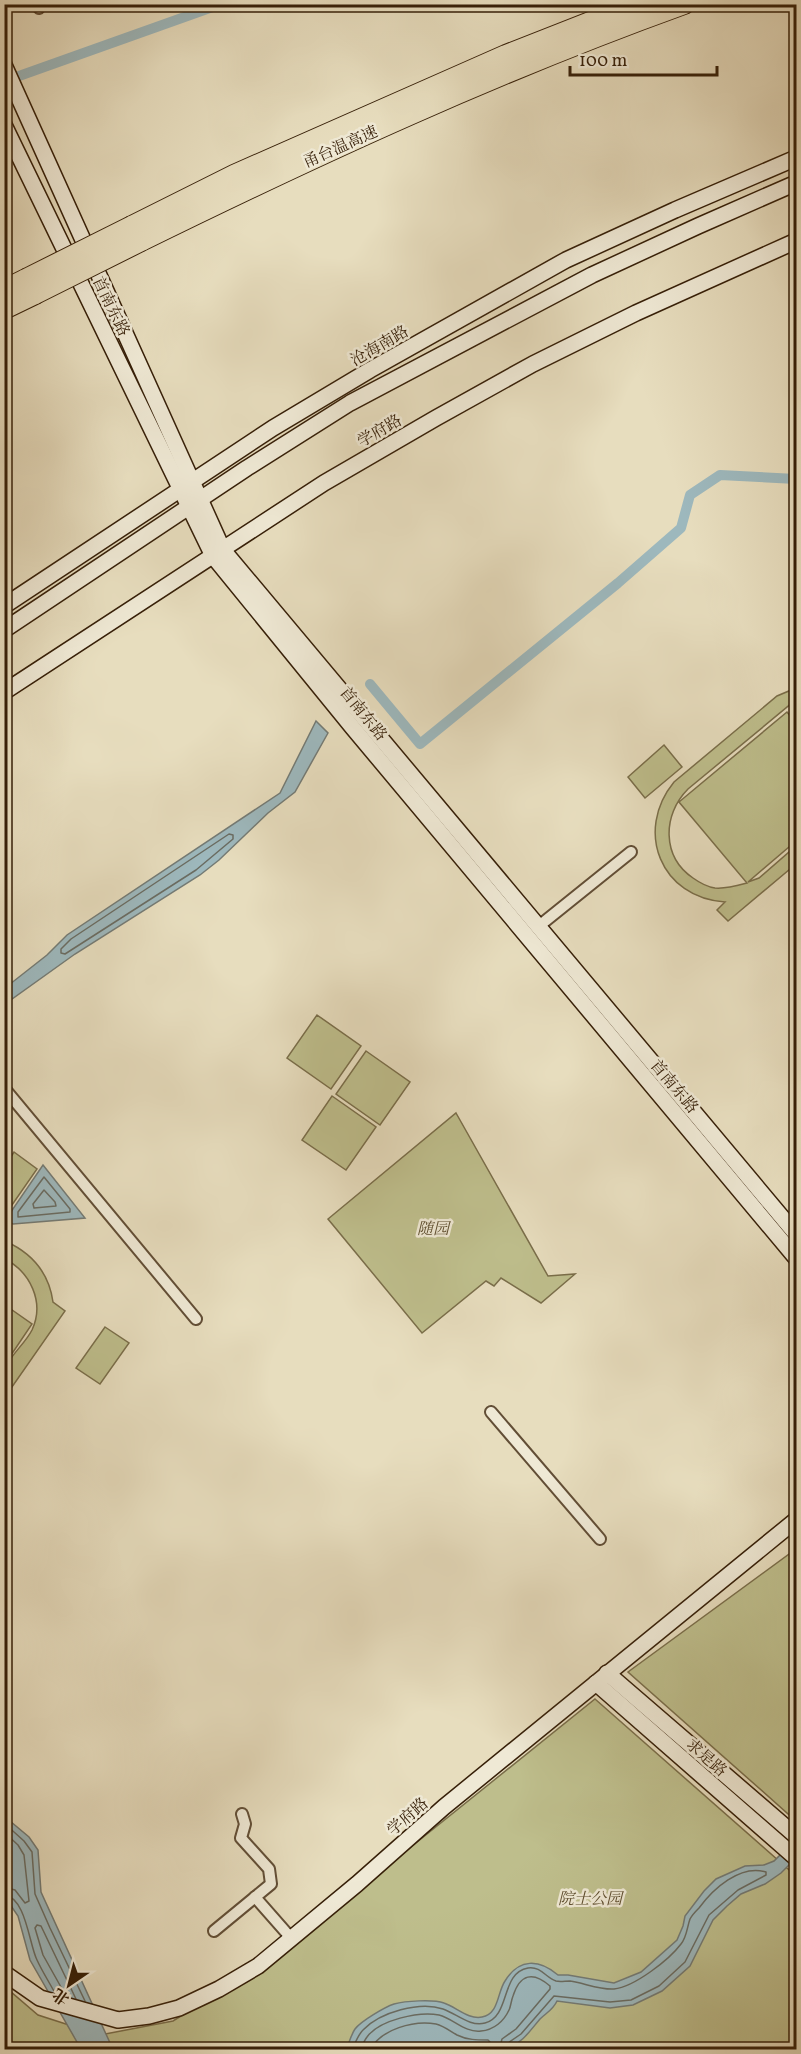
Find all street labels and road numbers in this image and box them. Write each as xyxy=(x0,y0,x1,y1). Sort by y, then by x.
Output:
street label: 甬台温高速 xyxy=(300,122,382,174)
street label: 首南东路 xyxy=(86,273,134,340)
street label: 沧海南路 xyxy=(347,321,413,372)
street label: 学府路 xyxy=(354,410,406,453)
street label: 首南东路 xyxy=(334,682,391,746)
street label: 首南东路 xyxy=(644,1056,702,1119)
street label: 求是路 xyxy=(680,1734,731,1783)
street label: 学府路 xyxy=(383,1793,434,1842)

